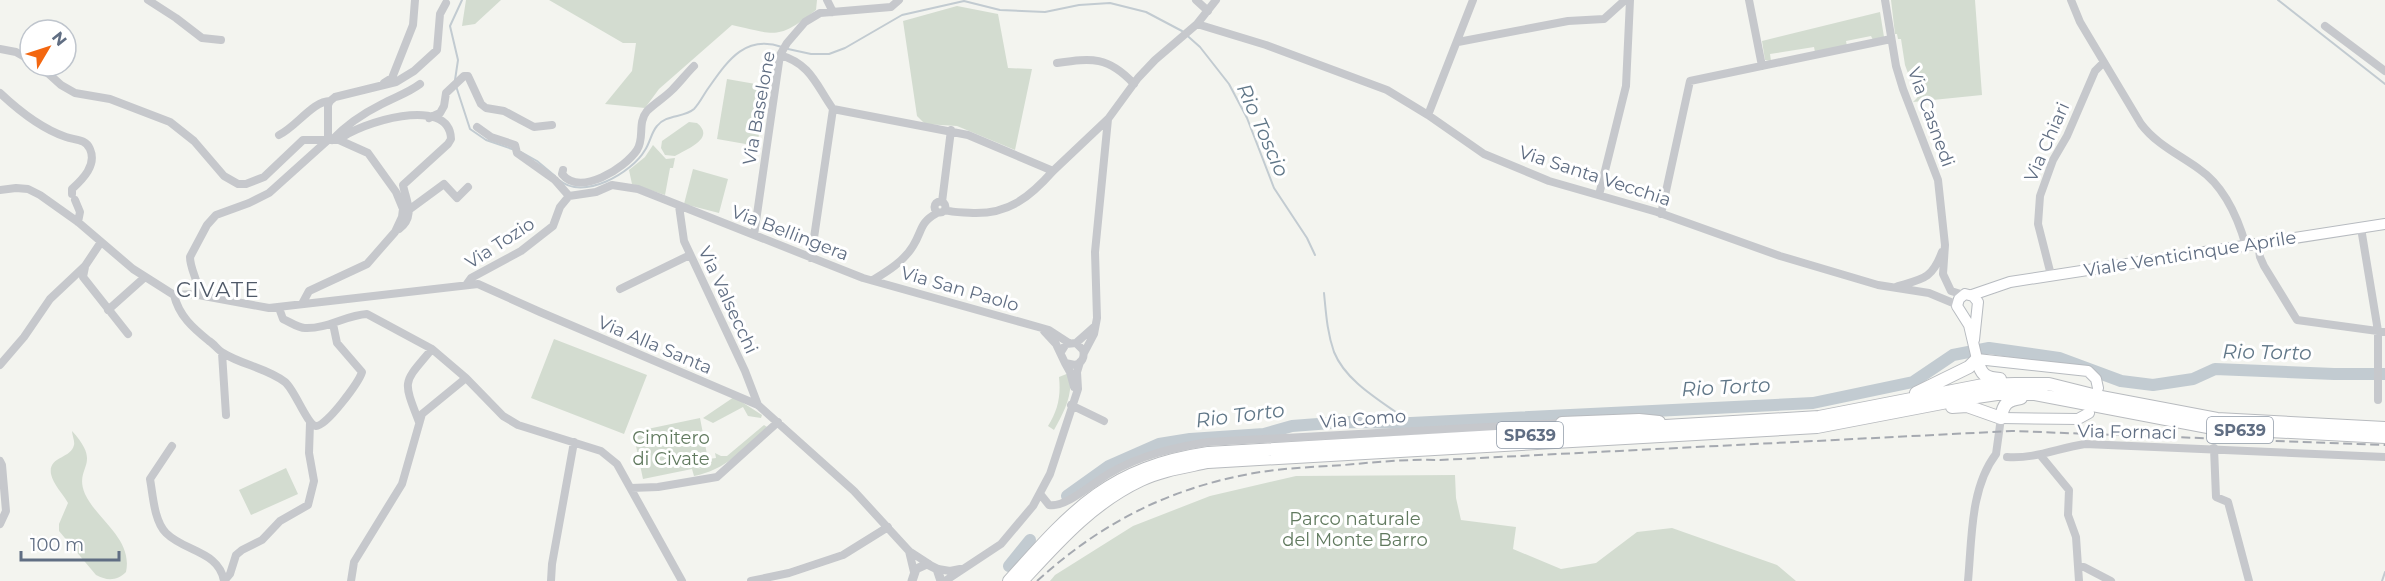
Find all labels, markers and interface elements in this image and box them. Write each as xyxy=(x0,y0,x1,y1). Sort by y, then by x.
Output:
north arrow xyxy=(18,18,78,78)
text: N xyxy=(48,28,71,50)
street label: Via Baselone xyxy=(738,49,780,167)
street label: Via Casnedi xyxy=(1903,64,1959,170)
water label: Rio Toscio xyxy=(1232,80,1294,180)
street label: Via Chiari xyxy=(2020,99,2074,185)
street label: Via Santa Vecchia xyxy=(1516,141,1674,211)
street label: Via Bellingera xyxy=(728,201,852,265)
street label: Via Tozio xyxy=(461,212,539,274)
street label: Viale Venticinque Aprile xyxy=(2082,226,2298,282)
street label: Via Valsecchi xyxy=(693,243,763,357)
street label: Via San Paolo xyxy=(898,262,1022,316)
district label: CIVATE xyxy=(176,277,260,302)
street label: Via Alla Santa xyxy=(595,311,715,379)
water label: Rio Torto xyxy=(2222,339,2312,365)
water label: Rio Torto xyxy=(1681,373,1771,401)
water label: Rio Torto xyxy=(1194,398,1286,432)
street label: Via Como xyxy=(1319,405,1407,433)
road number: SP639 xyxy=(2207,417,2273,443)
street label: Via Fornaci xyxy=(2077,420,2177,444)
road number: SP639 xyxy=(1497,422,1563,448)
park label: Cimitero di Civate xyxy=(632,427,710,470)
park label: Parco naturale del Monte Barro xyxy=(1282,508,1428,551)
scale bar xyxy=(21,524,118,562)
text: 100 m xyxy=(30,534,84,556)

